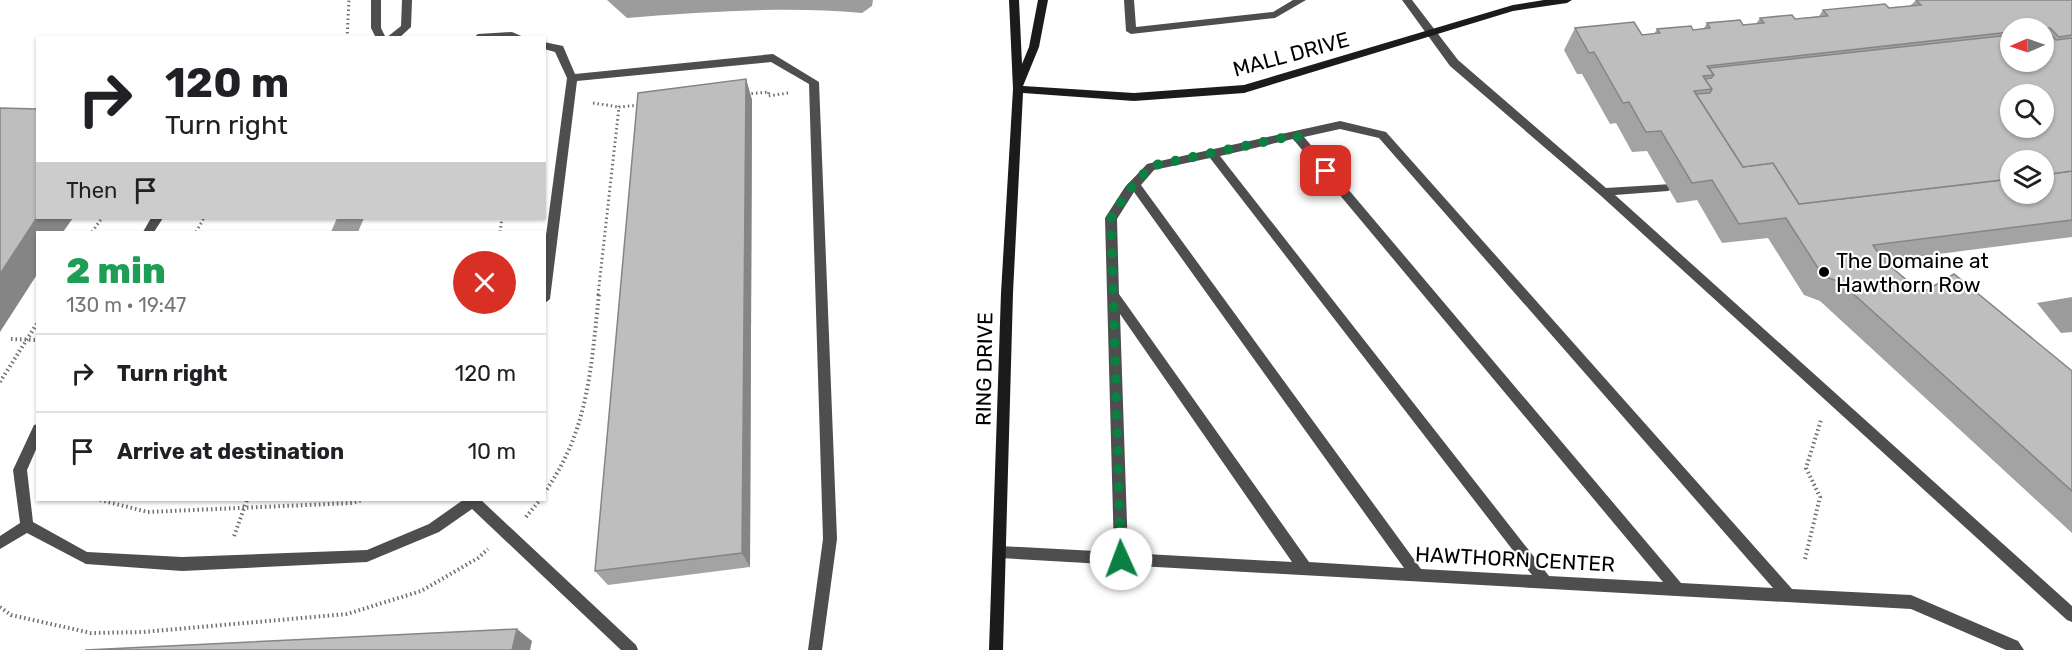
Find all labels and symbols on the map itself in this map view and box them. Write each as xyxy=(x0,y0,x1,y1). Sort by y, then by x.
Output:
north arrow xyxy=(2000,18,2054,72)
street label: MALL DRIVE xyxy=(1230,26,1352,82)
pin xyxy=(1300,145,1351,196)
place label: The Domaine at Hawthorn Row xyxy=(1836,248,1989,297)
marker: The Domaine at Hawthorn Row xyxy=(1817,265,1831,279)
street label: RING DRIVE xyxy=(971,312,997,426)
position arrow xyxy=(1089,527,1153,591)
street label: HAWTHORN CENTER xyxy=(1414,541,1616,577)

